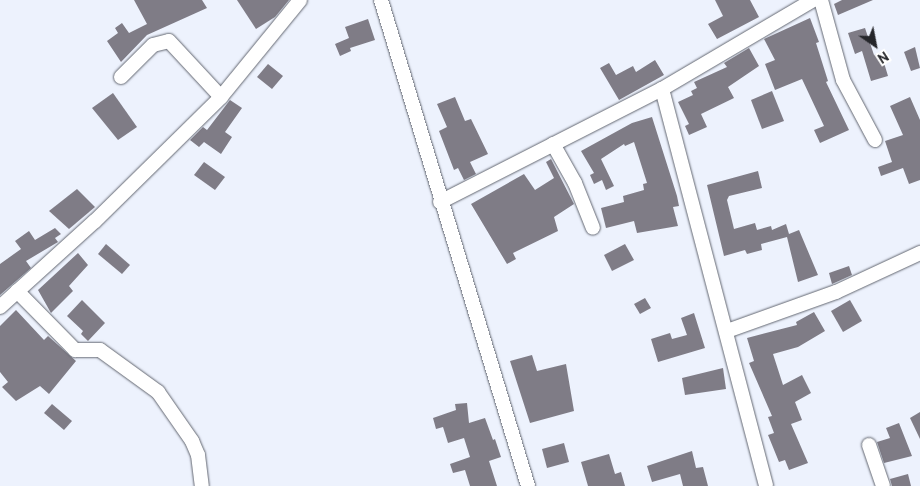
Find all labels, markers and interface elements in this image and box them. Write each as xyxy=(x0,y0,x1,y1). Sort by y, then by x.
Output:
north arrow xyxy=(850,20,900,70)
text: N xyxy=(874,47,892,68)

